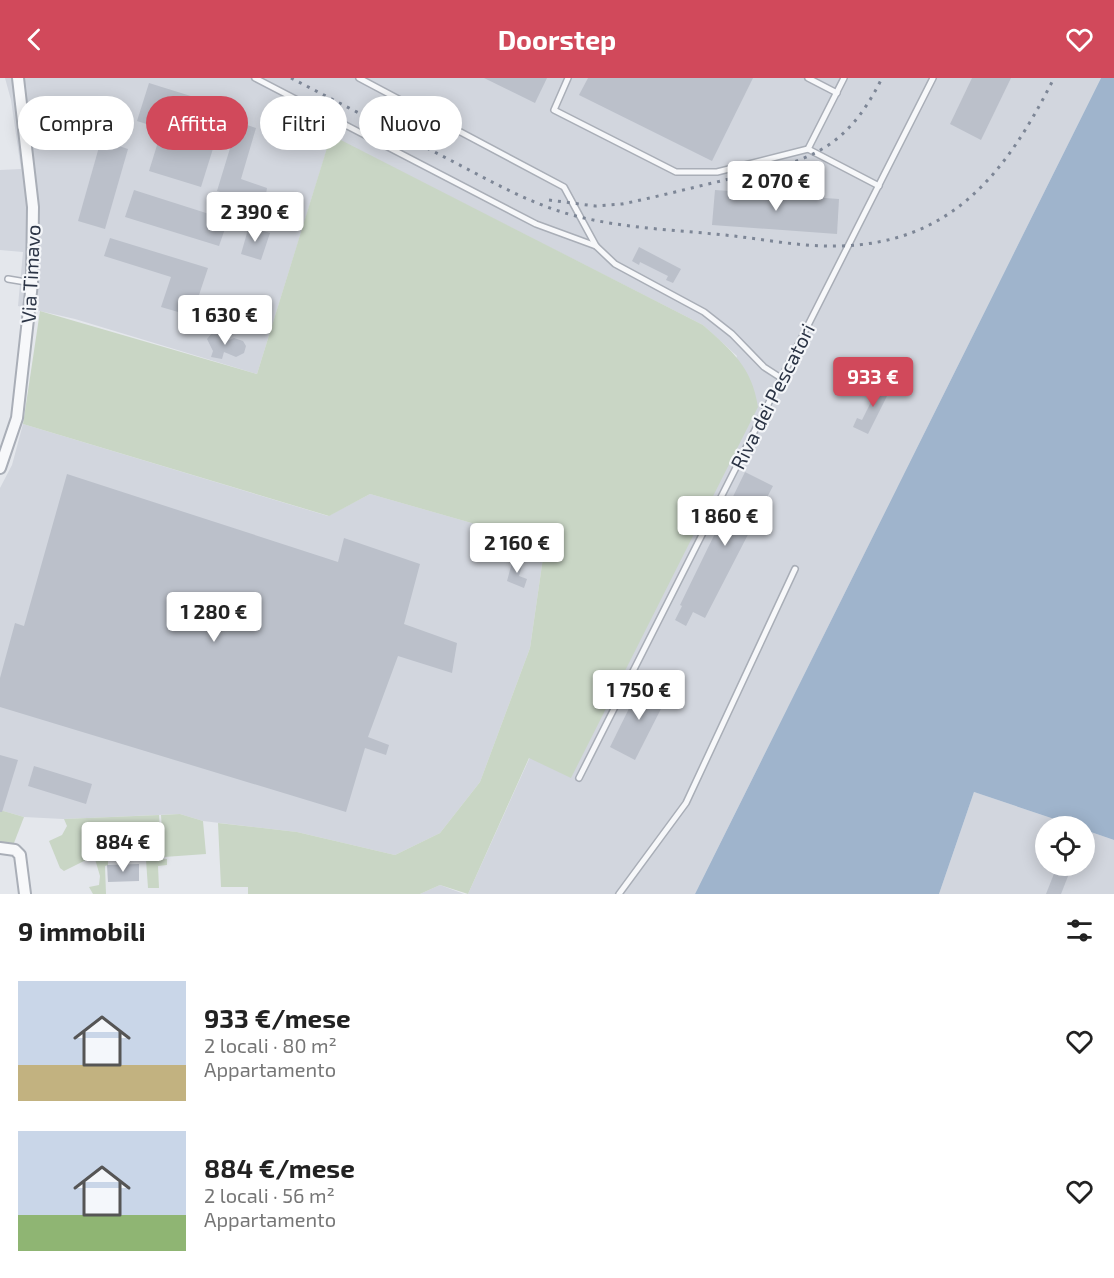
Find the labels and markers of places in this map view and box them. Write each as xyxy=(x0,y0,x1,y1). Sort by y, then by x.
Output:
pin: 2 070 € xyxy=(721,161,831,212)
pin: 2 390 € xyxy=(200,192,310,243)
pin: 1 630 € xyxy=(170,295,280,346)
pin: 933 € xyxy=(831,357,915,408)
pin: 1 860 € xyxy=(670,496,780,547)
pin: 2 160 € xyxy=(462,523,572,574)
pin: 1 280 € xyxy=(159,592,269,643)
pin: 1 750 € xyxy=(584,670,694,721)
pin: 884 € xyxy=(81,822,165,873)

